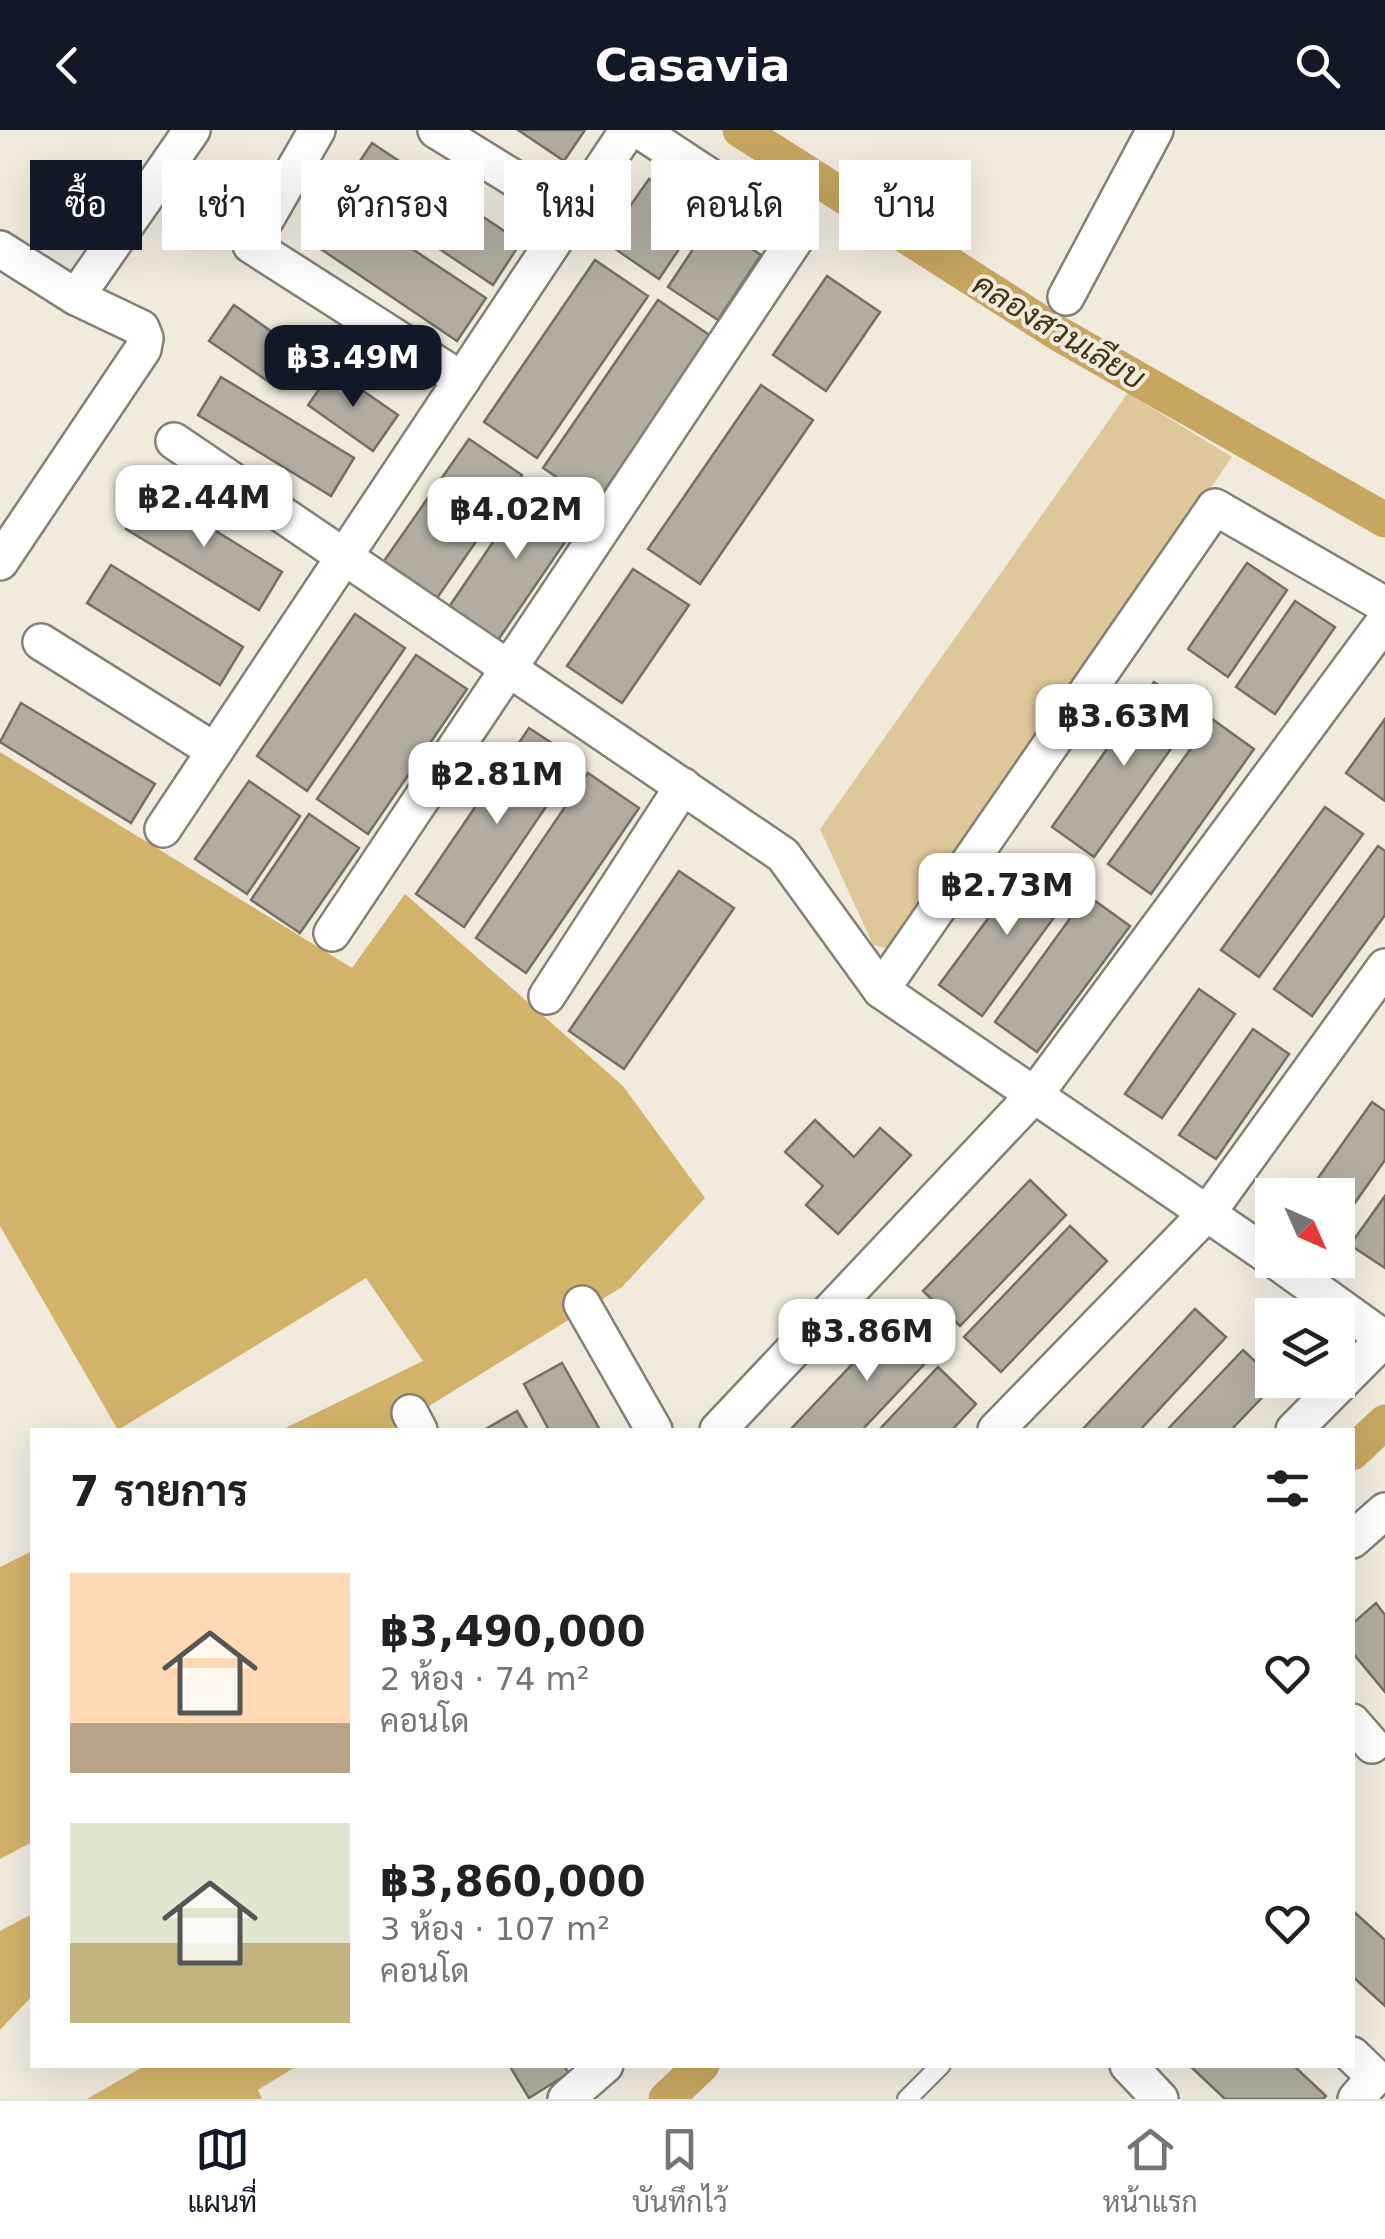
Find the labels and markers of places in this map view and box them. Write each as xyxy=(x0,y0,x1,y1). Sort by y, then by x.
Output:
pin: ฿3.49M xyxy=(272,325,434,410)
pin: ฿2.44M xyxy=(123,465,285,550)
pin: ฿4.02M xyxy=(435,477,597,562)
pin: ฿3.63M xyxy=(1043,684,1205,769)
pin: ฿2.81M xyxy=(416,742,578,827)
pin: ฿2.73M xyxy=(926,853,1088,938)
pin: ฿3.86M xyxy=(786,1299,948,1384)

